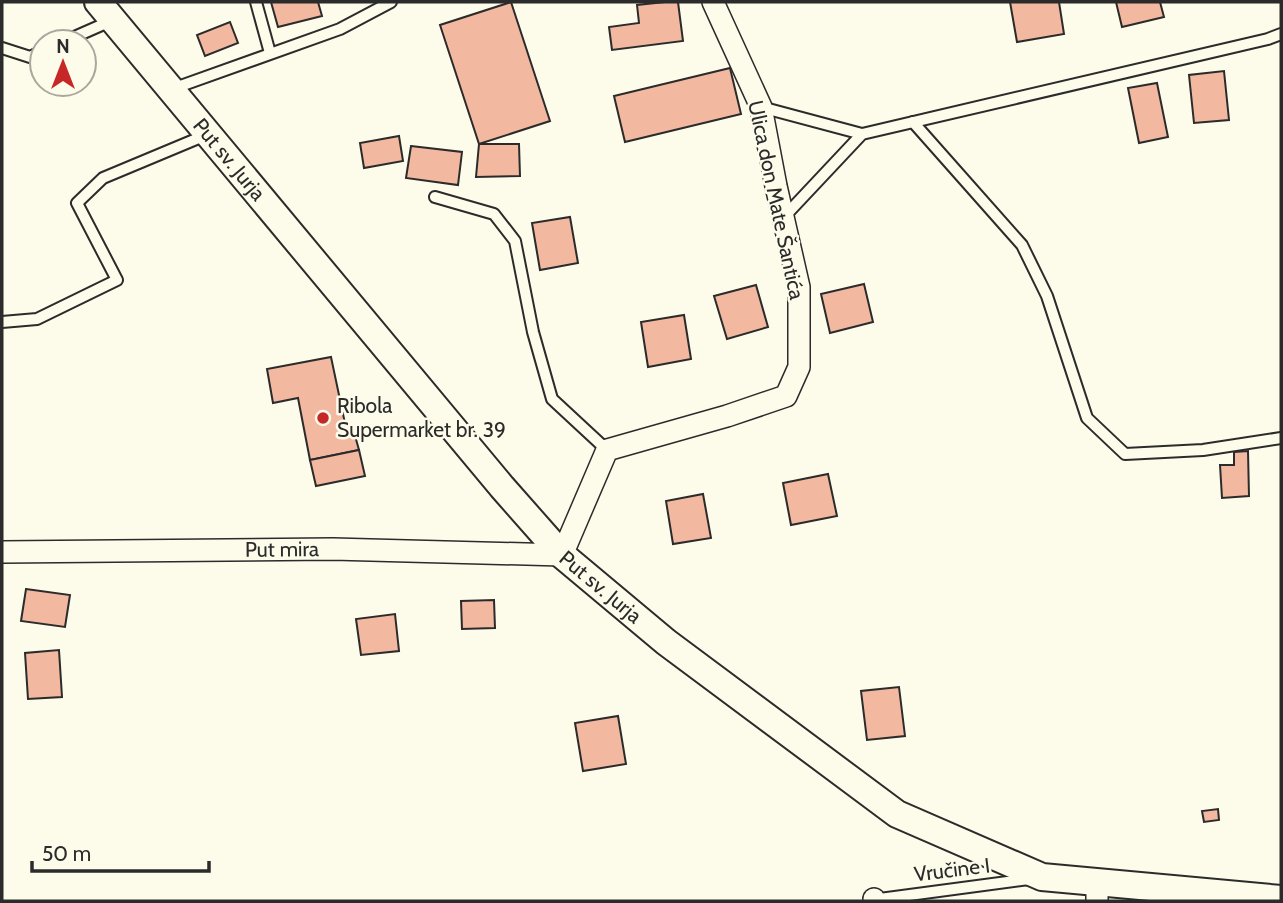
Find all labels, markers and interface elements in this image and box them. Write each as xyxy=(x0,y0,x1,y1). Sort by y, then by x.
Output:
north arrow xyxy=(28,28,98,98)
text: N xyxy=(56,35,70,58)
street label: Ulica don Mate Šantića xyxy=(743,98,810,302)
street label: Put sv. Jurja xyxy=(188,113,271,205)
place label: Ribola Supermarket br. 39 xyxy=(337,393,506,442)
marker: Ribola Supermarket br. 39 xyxy=(315,410,331,426)
street label: Put mira xyxy=(245,536,319,562)
street label: Put sv. Jurja xyxy=(555,545,647,628)
scale bar xyxy=(32,830,208,874)
text: 50 m xyxy=(42,841,91,866)
street label: Vručine I xyxy=(913,852,991,887)

